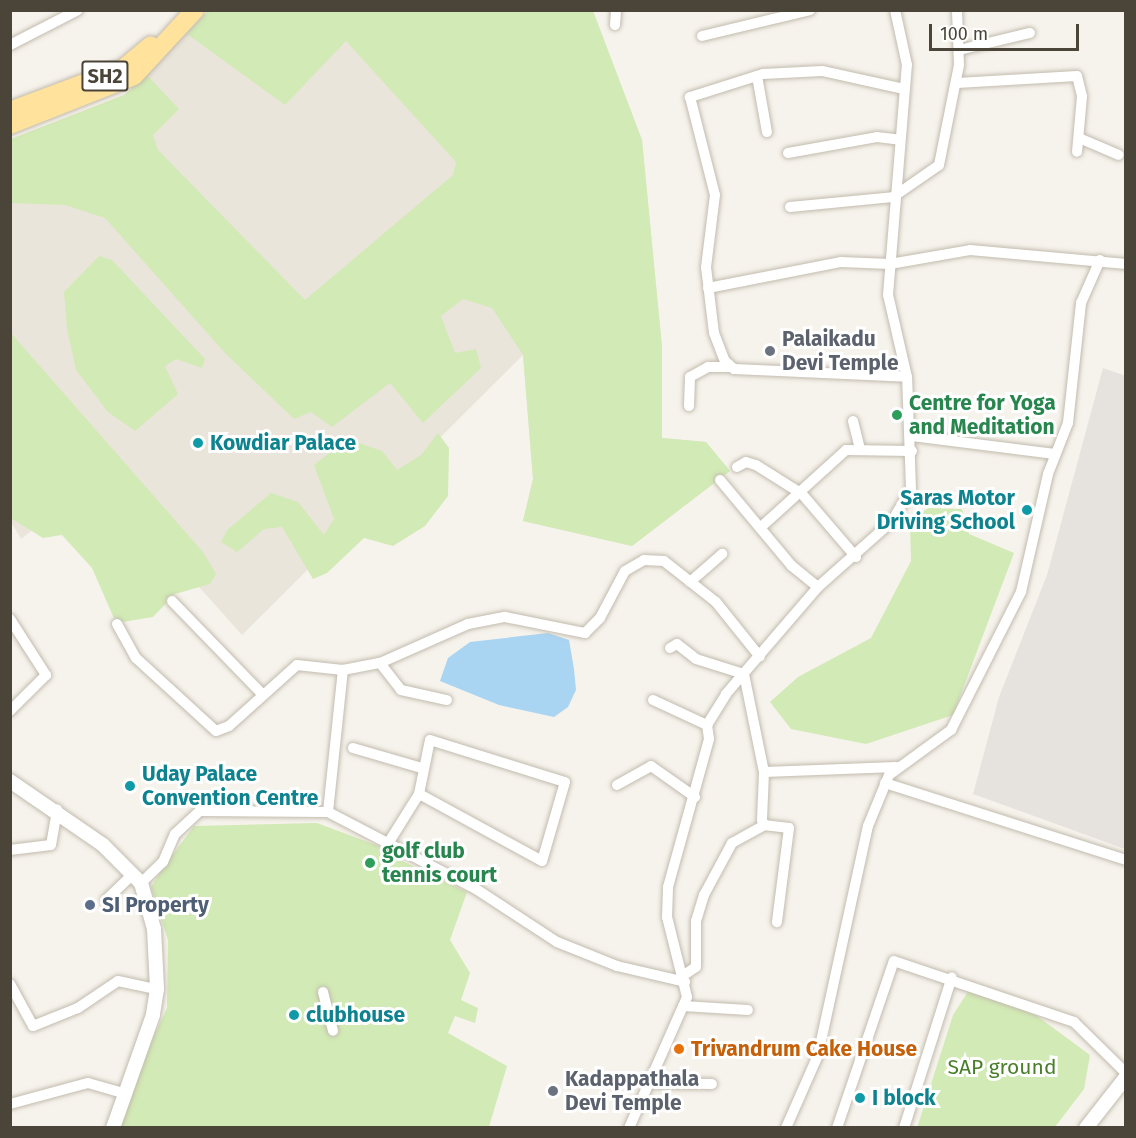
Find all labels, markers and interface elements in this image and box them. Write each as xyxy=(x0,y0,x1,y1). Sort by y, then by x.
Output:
scale bar xyxy=(932,12,1082,50)
text: 100 m xyxy=(940,23,988,45)
road number: SH2 xyxy=(81,59,129,93)
place label: Palaikadu Devi Temple xyxy=(782,326,899,376)
marker: Palaikadu Devi Temple xyxy=(763,344,777,358)
place label: Centre for Yoga and Meditation xyxy=(909,390,1056,440)
marker: Centre for Yoga and Meditation xyxy=(890,408,904,422)
place label: Kowdiar Palace xyxy=(210,430,356,456)
marker: Kowdiar Palace xyxy=(191,436,205,450)
place label: Saras Motor Driving School xyxy=(877,485,1015,535)
marker: Saras Motor Driving School xyxy=(1020,503,1034,517)
place label: Uday Palace Convention Centre xyxy=(142,761,318,811)
marker: Uday Palace Convention Centre xyxy=(123,779,137,793)
place label: golf club tennis court xyxy=(382,838,497,888)
marker: golf club tennis court xyxy=(363,856,377,870)
place label: SI Property xyxy=(102,892,209,918)
marker: SI Property xyxy=(83,898,97,912)
place label: clubhouse xyxy=(306,1002,405,1028)
marker: clubhouse xyxy=(287,1008,301,1022)
place label: Trivandrum Cake House xyxy=(691,1036,917,1062)
marker: Trivandrum Cake House xyxy=(672,1042,686,1056)
park label: SAP ground xyxy=(948,1054,1056,1080)
place label: Kadappathala Devi Temple xyxy=(565,1066,699,1116)
marker: Kadappathala Devi Temple xyxy=(546,1084,560,1098)
place label: I block xyxy=(872,1085,936,1111)
marker: I block xyxy=(853,1091,867,1105)

